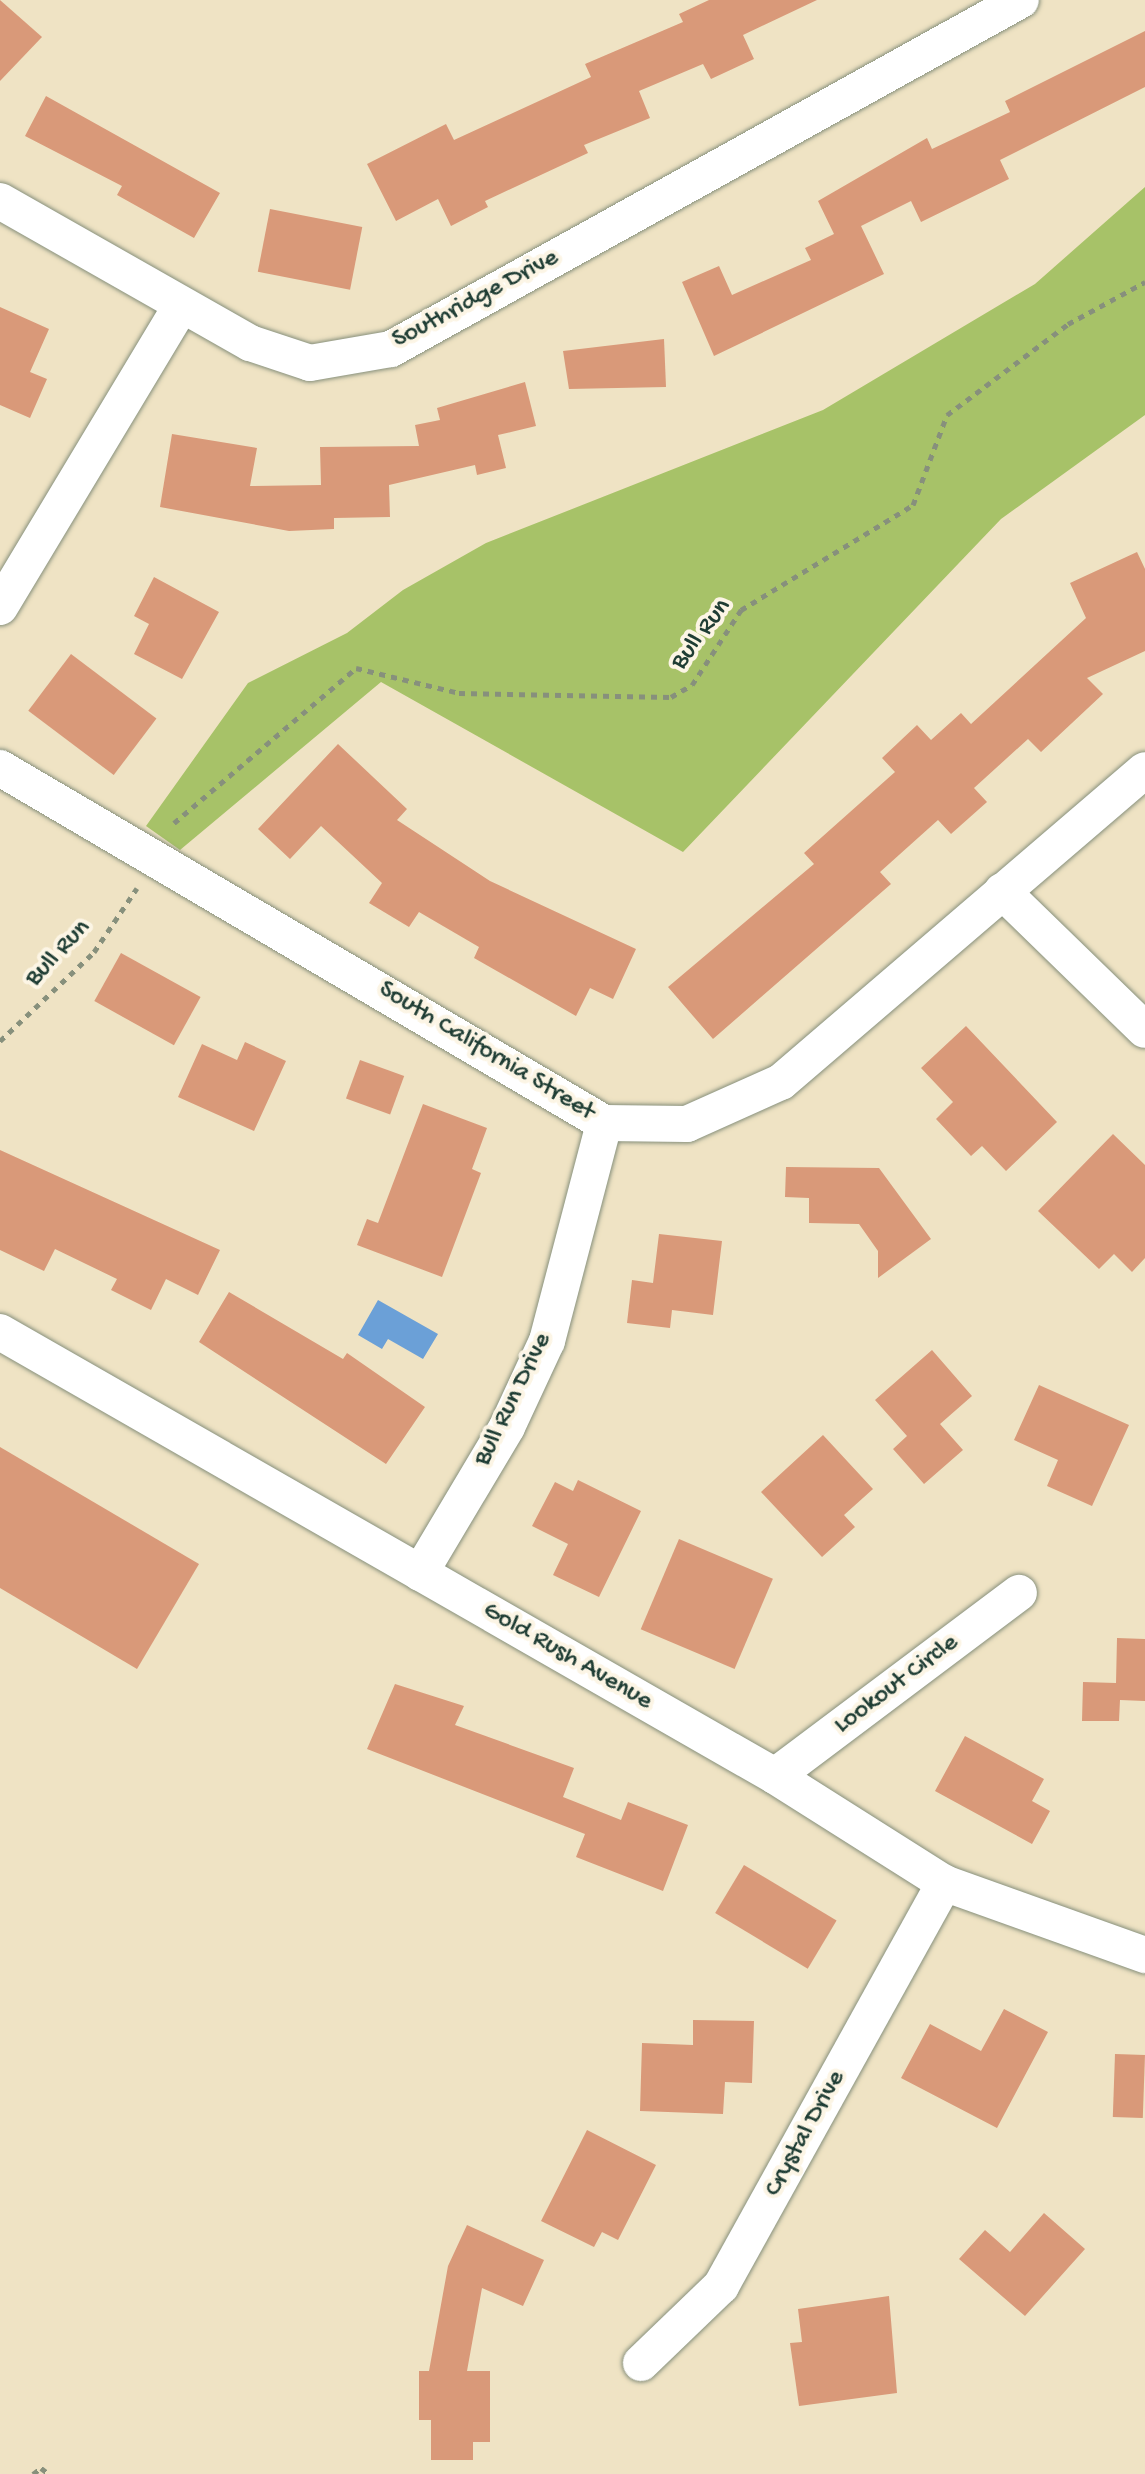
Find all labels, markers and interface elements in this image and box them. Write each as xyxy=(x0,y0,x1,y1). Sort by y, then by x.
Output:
street label: Southridge Drive xyxy=(388,243,564,357)
street label: Bull Run xyxy=(665,593,739,677)
street label: Bull Run xyxy=(20,914,98,994)
street label: South California Street xyxy=(372,975,600,1129)
street label: Bull Run Drive xyxy=(468,1328,560,1472)
street label: Gold Rush Avenue xyxy=(477,1596,657,1718)
street label: Lookout Circle xyxy=(829,1628,965,1742)
street label: Crystal Drive xyxy=(759,2066,853,2202)

